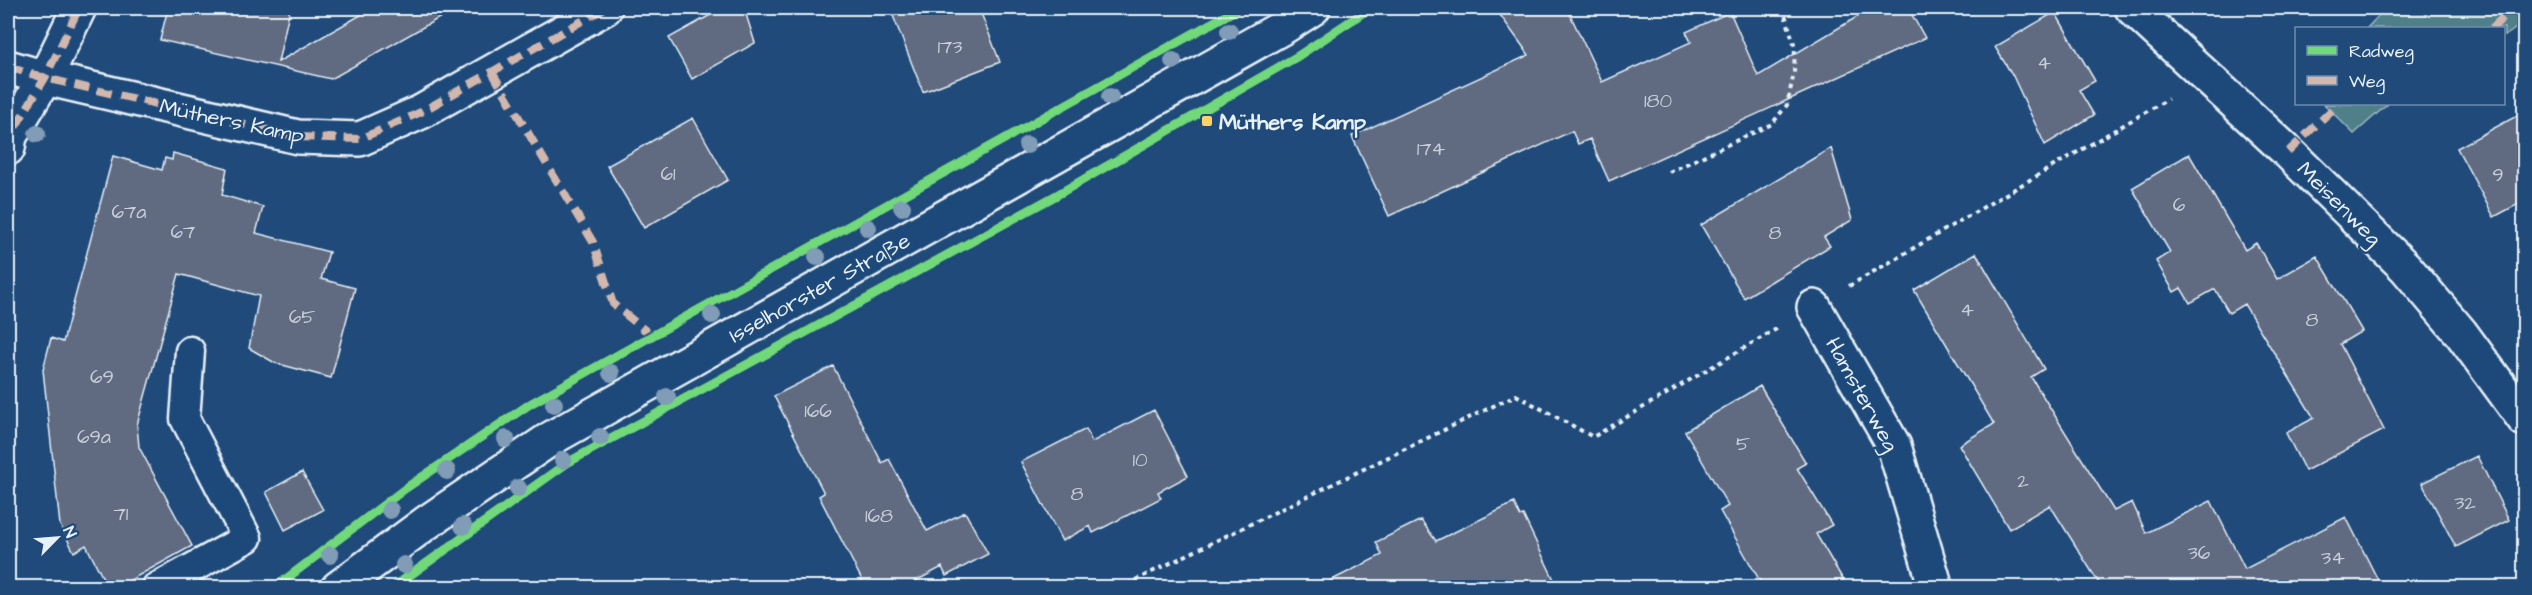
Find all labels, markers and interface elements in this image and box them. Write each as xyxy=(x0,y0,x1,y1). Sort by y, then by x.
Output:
legend xyxy=(2295,27,2505,105)
house number: 173 xyxy=(937,33,963,61)
text: Radweg xyxy=(2349,39,2414,65)
house number: 4 xyxy=(2037,49,2051,77)
text: Weg xyxy=(2349,69,2385,95)
house number: 180 xyxy=(1644,87,1672,115)
street label: Müthers Kamp xyxy=(157,91,307,152)
place label: Müthers Kamp xyxy=(1219,107,1367,138)
marker: Müthers Kamp xyxy=(1200,114,1214,128)
house number: 174 xyxy=(1417,135,1446,163)
street label: Meisenweg xyxy=(2289,155,2388,254)
house number: 61 xyxy=(660,160,676,188)
house number: 9 xyxy=(2492,161,2504,189)
house number: 6 xyxy=(2173,191,2186,219)
house number: 67a xyxy=(111,198,147,226)
house number: 67 xyxy=(171,218,195,246)
house number: 8 xyxy=(1769,219,1782,247)
street label: Isselhorster Straße xyxy=(723,226,916,351)
house number: 4 xyxy=(1960,296,1974,324)
house number: 65 xyxy=(289,303,315,331)
house number: 8 xyxy=(2306,306,2319,334)
street label: Hamsterweg xyxy=(1817,332,1906,458)
house number: 69 xyxy=(90,363,114,391)
house number: 166 xyxy=(804,397,832,425)
house number: 69a xyxy=(77,423,111,451)
house number: 5 xyxy=(1736,430,1750,458)
house number: 10 xyxy=(1132,446,1148,474)
house number: 2 xyxy=(2017,467,2029,495)
house number: 8 xyxy=(1071,480,1084,508)
house number: 32 xyxy=(2454,489,2476,517)
house number: 71 xyxy=(114,500,129,528)
house number: 168 xyxy=(865,502,893,530)
north arrow xyxy=(27,508,87,568)
text: N xyxy=(58,523,82,541)
house number: 36 xyxy=(2188,539,2211,567)
house number: 34 xyxy=(2321,544,2345,572)

